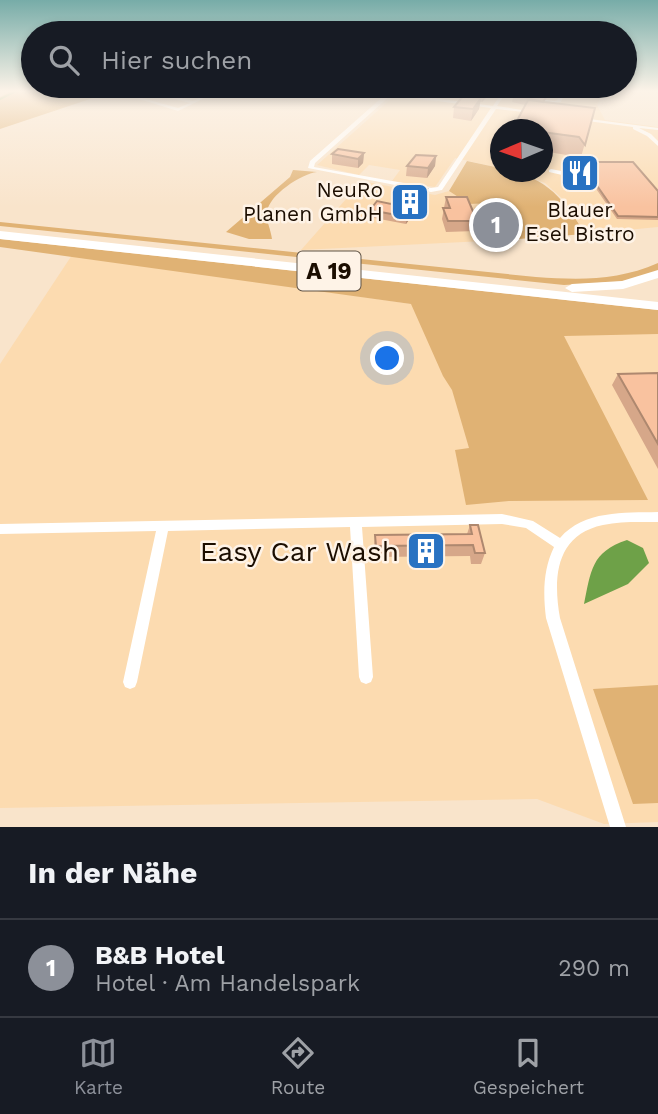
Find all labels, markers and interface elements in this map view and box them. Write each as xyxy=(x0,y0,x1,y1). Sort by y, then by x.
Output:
search box xyxy=(21,21,637,98)
icon: search xyxy=(45,41,83,79)
text: Hier suchen xyxy=(101,45,252,75)
north arrow xyxy=(490,119,553,182)
restaurant icon: Blauer Esel Bistro xyxy=(559,152,601,194)
place label: NeuRo Planen GmbH xyxy=(243,177,383,226)
building icon: NeuRo Planen GmbH xyxy=(389,181,431,223)
place label: Blauer Esel Bistro xyxy=(525,197,635,246)
pin: 1 xyxy=(473,199,519,251)
road number: A 19 xyxy=(298,252,360,290)
your location xyxy=(370,341,404,375)
building icon: Easy Car Wash xyxy=(405,530,447,572)
place label: Easy Car Wash xyxy=(200,535,399,568)
text: In der Nähe xyxy=(28,855,197,890)
text: B&B Hotel xyxy=(95,940,224,970)
text: 1 xyxy=(46,955,56,982)
text: 290 m xyxy=(558,955,630,982)
text: Hotel · Am Handelspark xyxy=(95,970,360,997)
tab: Karte xyxy=(74,1034,123,1099)
tab: Route xyxy=(271,1034,325,1099)
tab: Gespeichert xyxy=(473,1034,584,1099)

